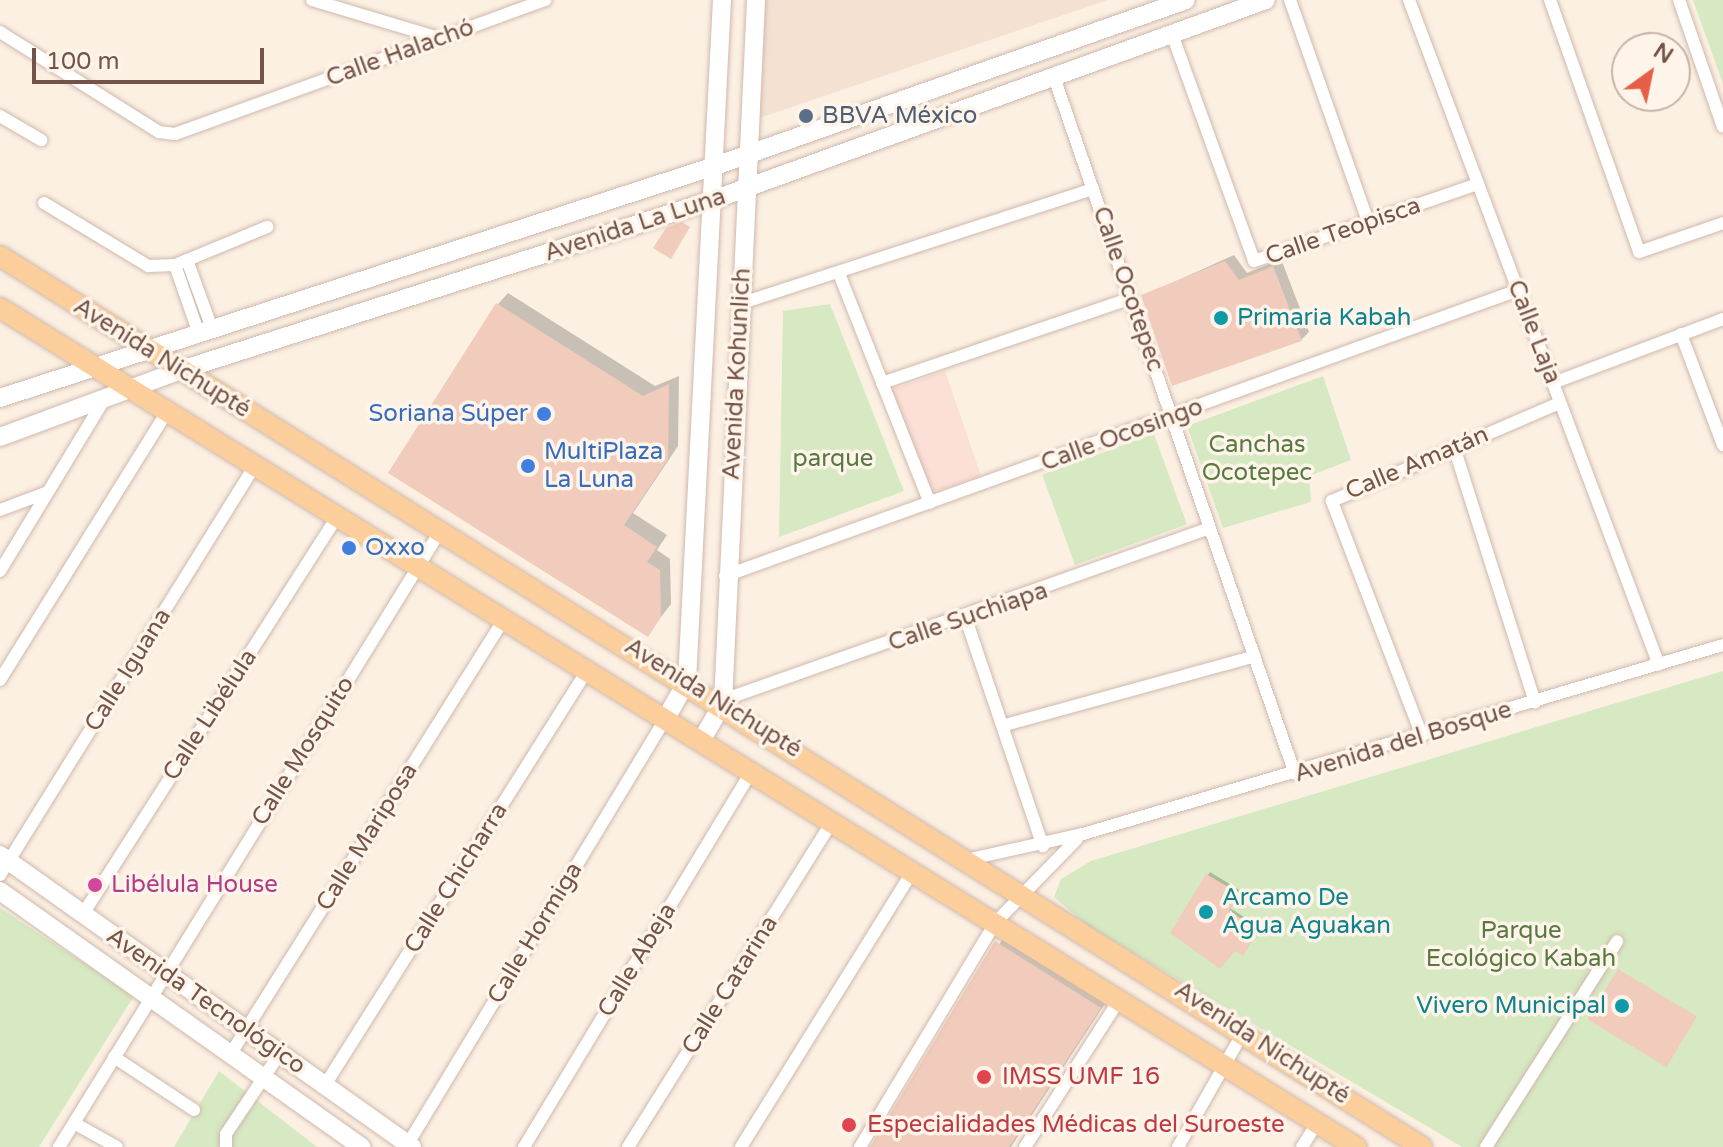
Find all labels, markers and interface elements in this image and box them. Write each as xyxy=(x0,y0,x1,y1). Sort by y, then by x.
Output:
street label: Calle Halachó xyxy=(322,13,478,93)
scale bar xyxy=(36,32,268,82)
north arrow xyxy=(1611,32,1691,112)
text: N xyxy=(1648,38,1677,69)
text: 100 m xyxy=(46,47,120,76)
place label: BBVA México xyxy=(822,102,977,130)
marker: BBVA México xyxy=(797,107,815,125)
street label: Avenida La Luna xyxy=(541,182,729,268)
street label: Calle Teopisca xyxy=(1262,191,1424,271)
street label: Calle Ocotepec xyxy=(1086,203,1170,375)
street label: Avenida Kohunlich xyxy=(717,267,757,481)
street label: Calle Laja xyxy=(1501,276,1567,388)
street label: Avenida Nichupté xyxy=(68,292,256,424)
place label: Primaria Kabah xyxy=(1237,304,1411,332)
marker: Primaria Kabah xyxy=(1212,309,1230,327)
street label: Calle Ocosingo xyxy=(1037,392,1207,478)
place label: Soriana Súper xyxy=(369,400,528,428)
marker: Soriana Súper xyxy=(535,405,553,423)
street label: Calle Amatán xyxy=(1341,420,1493,506)
park label: Canchas Ocotepec xyxy=(1202,431,1312,487)
place label: MultiPlaza La Luna xyxy=(544,438,663,494)
park label: parque xyxy=(793,445,873,473)
marker: MultiPlaza La Luna xyxy=(519,457,537,475)
place label: Oxxo xyxy=(365,534,425,562)
marker: Oxxo xyxy=(340,539,358,557)
street label: Calle Suchiapa xyxy=(885,576,1051,658)
street label: Calle Iguana xyxy=(79,603,177,737)
street label: Avenida Nichupté xyxy=(619,632,807,764)
street label: Calle Libélula xyxy=(157,644,263,786)
street label: Calle Mosquito xyxy=(246,671,360,831)
street label: Avenida del Bosque xyxy=(1291,695,1515,789)
street label: Calle Mariposa xyxy=(310,758,424,916)
street label: Calle Chicharra xyxy=(398,797,514,959)
street label: Calle Hormiga xyxy=(481,857,589,1009)
place label: Libélula House xyxy=(111,871,278,899)
marker: Libélula House xyxy=(86,876,104,894)
place label: Arcamo De Agua Aguakan xyxy=(1222,884,1391,940)
street label: Calle Abeja xyxy=(592,898,682,1022)
marker: Arcamo De Agua Aguakan xyxy=(1197,903,1215,921)
street label: Calle Catarina xyxy=(676,910,784,1060)
park label: Parque Ecológico Kabah xyxy=(1426,917,1616,973)
street label: Avenida Tecnológico xyxy=(101,921,311,1081)
street label: Avenida Nichupté xyxy=(1169,976,1355,1110)
place label: Vivero Municipal xyxy=(1416,992,1606,1020)
marker: Vivero Municipal xyxy=(1613,997,1631,1015)
place label: IMSS UMF 16 xyxy=(1002,1063,1160,1091)
marker: IMSS UMF 16 xyxy=(973,1066,995,1088)
place label: Especialidades Médicas del Suroeste xyxy=(867,1111,1284,1139)
marker: Especialidades Médicas del Suroeste xyxy=(838,1114,860,1136)

